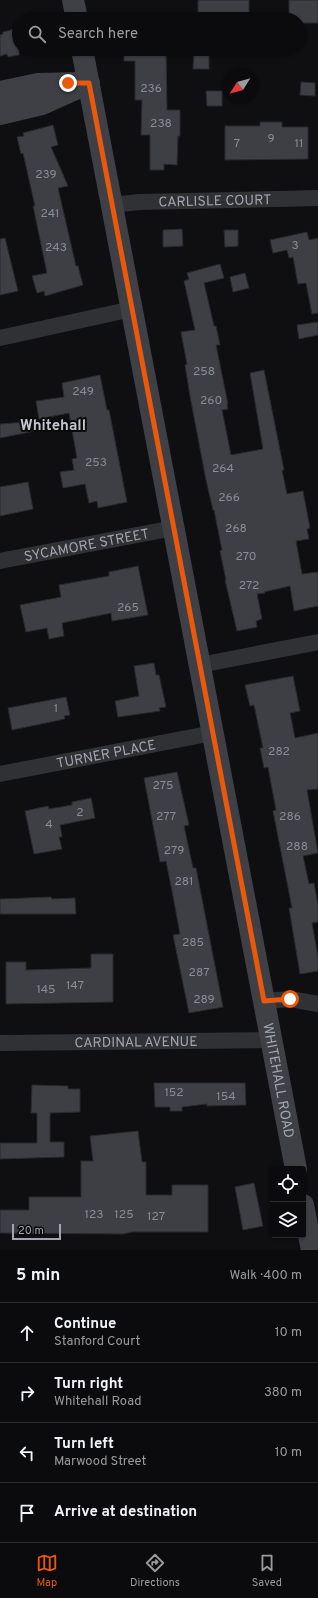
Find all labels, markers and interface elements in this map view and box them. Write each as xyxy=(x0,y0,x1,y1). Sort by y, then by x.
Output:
search box xyxy=(12,12,306,56)
icon: search xyxy=(26,23,48,45)
text: Search here xyxy=(58,25,138,44)
north arrow xyxy=(222,68,258,104)
route end xyxy=(59,74,77,92)
house number: 236 xyxy=(140,81,162,97)
house number: 238 xyxy=(150,116,172,132)
house number: 9 xyxy=(267,131,275,147)
house number: 7 xyxy=(234,136,240,152)
house number: 11 xyxy=(295,136,303,152)
house number: 239 xyxy=(35,167,57,183)
street label: CARLISLE COURT xyxy=(158,192,271,212)
house number: 241 xyxy=(40,206,60,222)
house number: 3 xyxy=(291,238,299,254)
house number: 243 xyxy=(45,240,67,256)
house number: 258 xyxy=(193,364,215,380)
house number: 249 xyxy=(72,384,94,400)
house number: 260 xyxy=(200,393,222,409)
district label: Whitehall xyxy=(20,417,86,436)
house number: 253 xyxy=(85,455,107,471)
house number: 264 xyxy=(212,461,234,477)
house number: 266 xyxy=(218,490,240,506)
house number: 268 xyxy=(225,521,247,537)
street label: SYCAMORE STREET xyxy=(23,526,151,566)
house number: 270 xyxy=(236,549,256,565)
house number: 272 xyxy=(239,578,259,594)
house number: 265 xyxy=(117,600,139,616)
house number: 1 xyxy=(54,701,58,717)
street label: TURNER PLACE xyxy=(55,737,158,773)
house number: 282 xyxy=(268,744,290,760)
house number: 275 xyxy=(153,778,173,794)
house number: 2 xyxy=(76,805,84,821)
house number: 277 xyxy=(156,809,176,825)
house number: 286 xyxy=(279,809,301,825)
house number: 4 xyxy=(45,817,53,833)
house number: 288 xyxy=(286,839,308,855)
house number: 279 xyxy=(164,843,184,859)
house number: 281 xyxy=(174,874,194,890)
house number: 285 xyxy=(182,935,204,951)
house number: 287 xyxy=(189,965,209,981)
house number: 147 xyxy=(66,978,84,994)
house number: 145 xyxy=(36,982,56,998)
route start xyxy=(281,990,299,1008)
house number: 289 xyxy=(193,992,215,1008)
street label: WHITEHALL ROAD xyxy=(258,1022,297,1140)
street label: CARDINAL AVENUE xyxy=(74,1034,198,1052)
house number: 152 xyxy=(164,1085,184,1101)
house number: 154 xyxy=(216,1089,236,1105)
map controls xyxy=(270,1166,306,1238)
button: locate xyxy=(270,1166,306,1202)
button: layers xyxy=(270,1202,306,1238)
house number: 123 xyxy=(84,1207,104,1223)
house number: 125 xyxy=(114,1207,134,1223)
house number: 127 xyxy=(147,1209,165,1225)
scale bar xyxy=(12,1222,61,1241)
text: 20 m xyxy=(18,1224,44,1238)
text: 5 min xyxy=(16,1265,60,1287)
text: Walk · 400 m xyxy=(229,1268,302,1284)
text: Continue xyxy=(54,1315,116,1334)
icon: ahead xyxy=(16,1322,38,1344)
text: 10 m xyxy=(275,1325,302,1341)
text: Stanford Court xyxy=(54,1334,140,1350)
text: Turn right xyxy=(54,1375,123,1394)
icon: right xyxy=(16,1382,38,1404)
text: 380 m xyxy=(264,1385,302,1401)
text: Whitehall Road xyxy=(54,1394,142,1410)
text: Turn left xyxy=(54,1435,114,1454)
icon: left xyxy=(16,1442,38,1464)
text: 10 m xyxy=(275,1445,302,1461)
text: Marwood Street xyxy=(54,1454,146,1470)
icon: arrive xyxy=(16,1502,38,1524)
text: Arrive at destination xyxy=(54,1503,197,1522)
tab: Map xyxy=(36,1552,58,1590)
tab: Directions xyxy=(130,1552,180,1590)
tab: Saved xyxy=(252,1552,282,1590)

